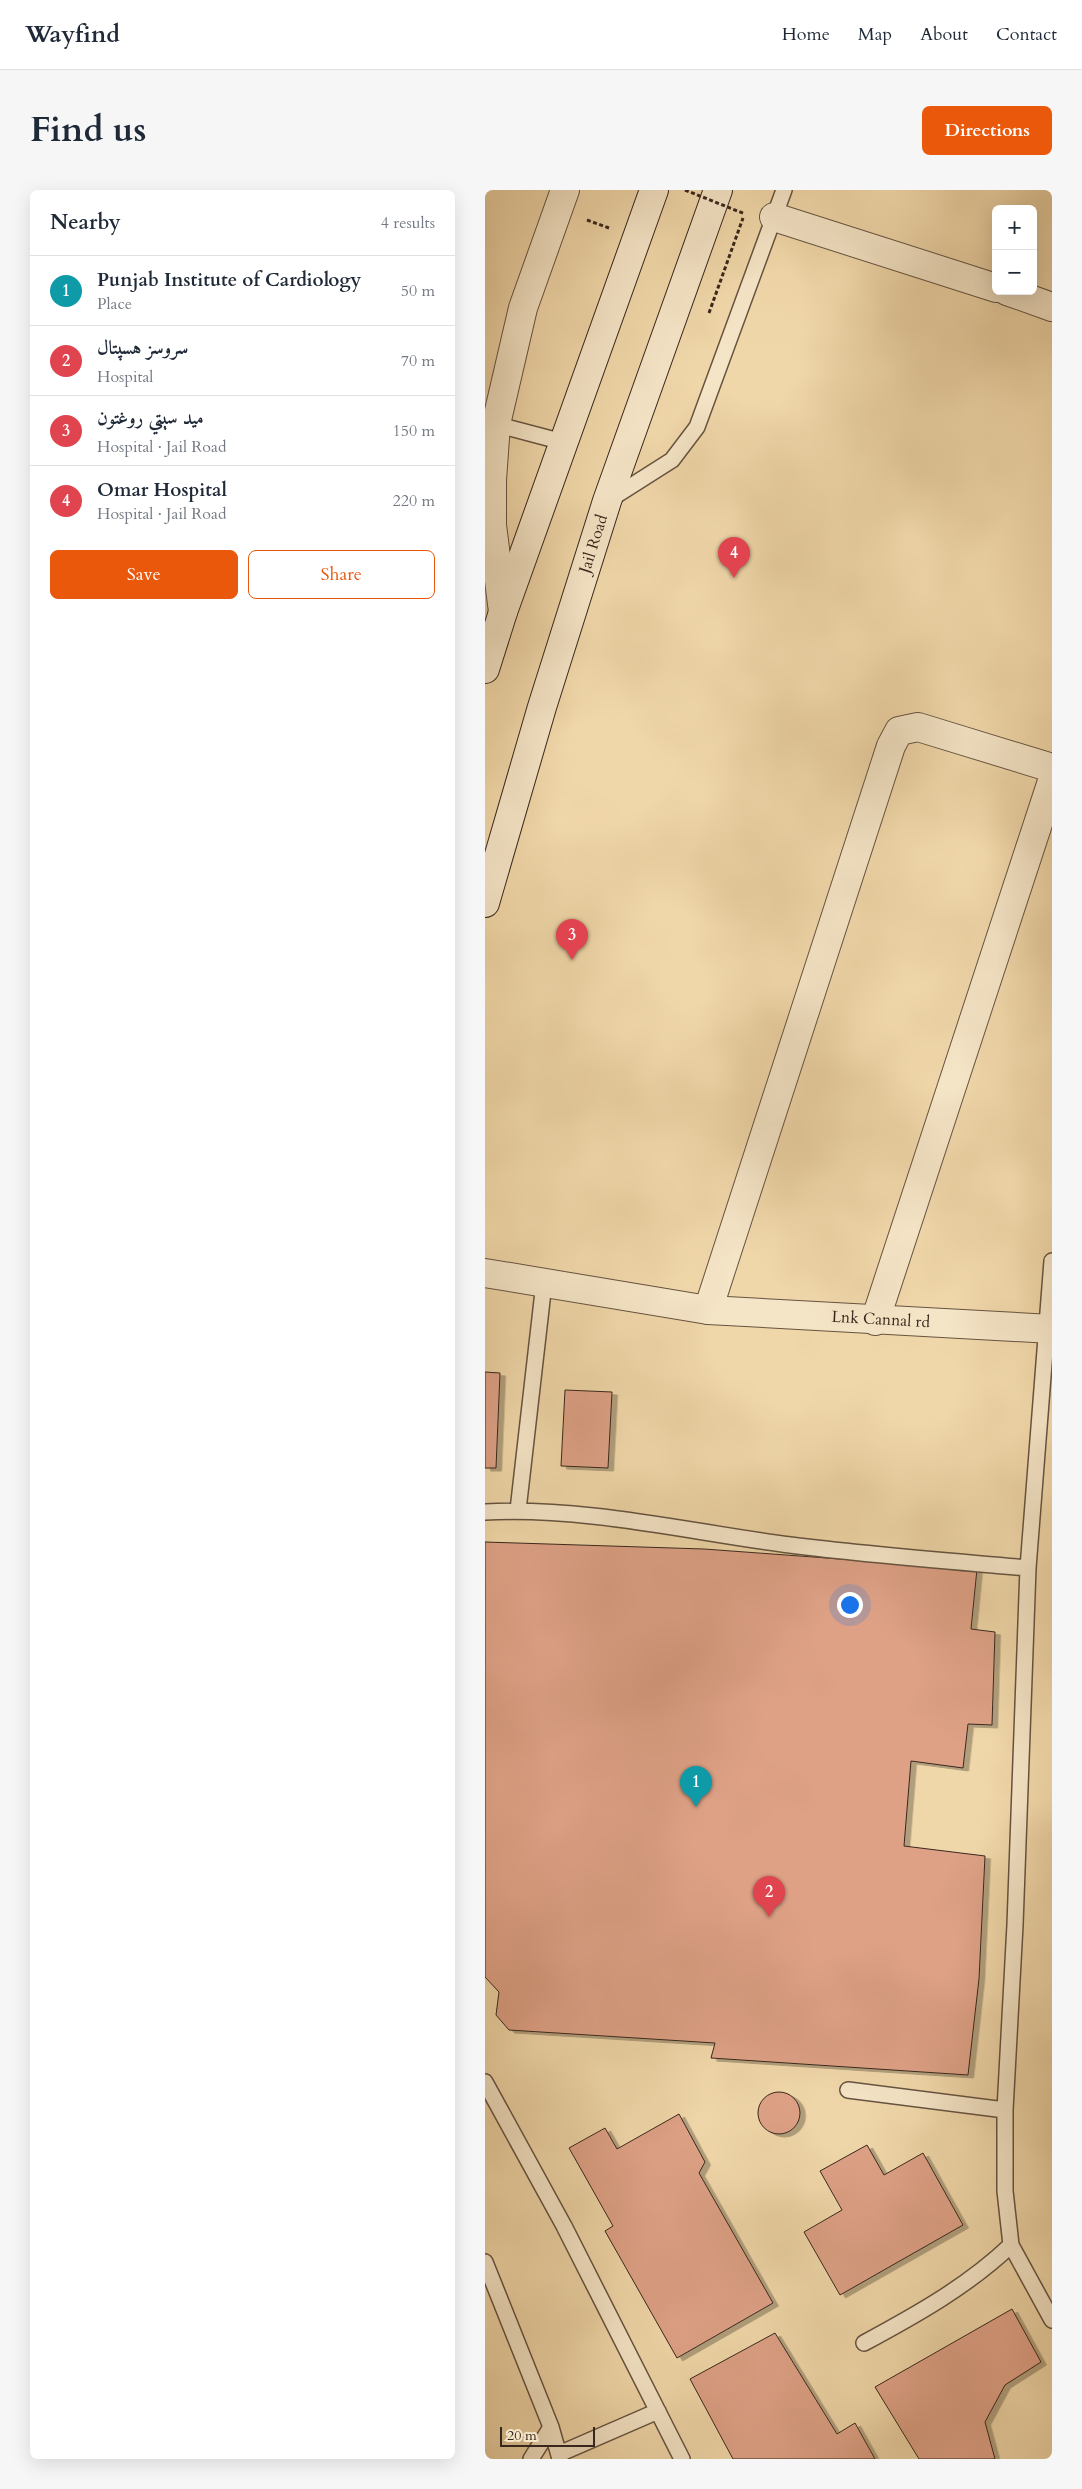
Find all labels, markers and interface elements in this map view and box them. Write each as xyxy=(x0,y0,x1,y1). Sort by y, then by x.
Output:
text: Wayfind xyxy=(25,18,120,51)
text: Home xyxy=(782,22,830,47)
text: Map xyxy=(858,22,892,47)
text: About xyxy=(920,22,968,47)
text: Contact xyxy=(996,22,1057,47)
text: Find us xyxy=(30,106,146,154)
button: Directions xyxy=(922,106,1052,155)
map controls xyxy=(992,205,1037,295)
button: + xyxy=(992,205,1037,250)
text: Nearby xyxy=(50,208,121,237)
text: 4 results xyxy=(381,212,435,234)
button: − xyxy=(992,250,1037,295)
text: Punjab Institute of Cardiology xyxy=(97,267,361,293)
text: 1 xyxy=(62,280,70,302)
text: 50 m xyxy=(401,280,435,302)
text: Place xyxy=(97,293,132,315)
text: سروسز ہسپتال xyxy=(97,335,188,361)
text: 2 xyxy=(62,350,70,372)
text: 70 m xyxy=(401,350,435,372)
text: Hospital xyxy=(97,366,153,388)
text: مید سېټي روغتون xyxy=(97,405,204,431)
text: 3 xyxy=(62,420,70,442)
text: 150 m xyxy=(393,420,435,442)
text: Hospital · Jail Road xyxy=(97,436,226,458)
text: Omar Hospital xyxy=(97,477,227,503)
text: 4 xyxy=(62,490,70,512)
text: 220 m xyxy=(393,490,435,512)
text: Hospital · Jail Road xyxy=(97,503,226,525)
street label: Jail Road xyxy=(573,511,613,578)
pin: 4 xyxy=(718,537,750,578)
button: Save xyxy=(50,550,238,599)
button: Share xyxy=(248,550,435,599)
pin: 3 xyxy=(556,919,588,960)
street label: Lnk Cannal rd xyxy=(831,1306,931,1333)
your location xyxy=(837,1592,863,1618)
pin: 1 xyxy=(680,1766,712,1807)
pin: 2 xyxy=(753,1876,785,1917)
scale bar xyxy=(500,2424,595,2447)
text: 20 m xyxy=(507,2426,537,2445)

